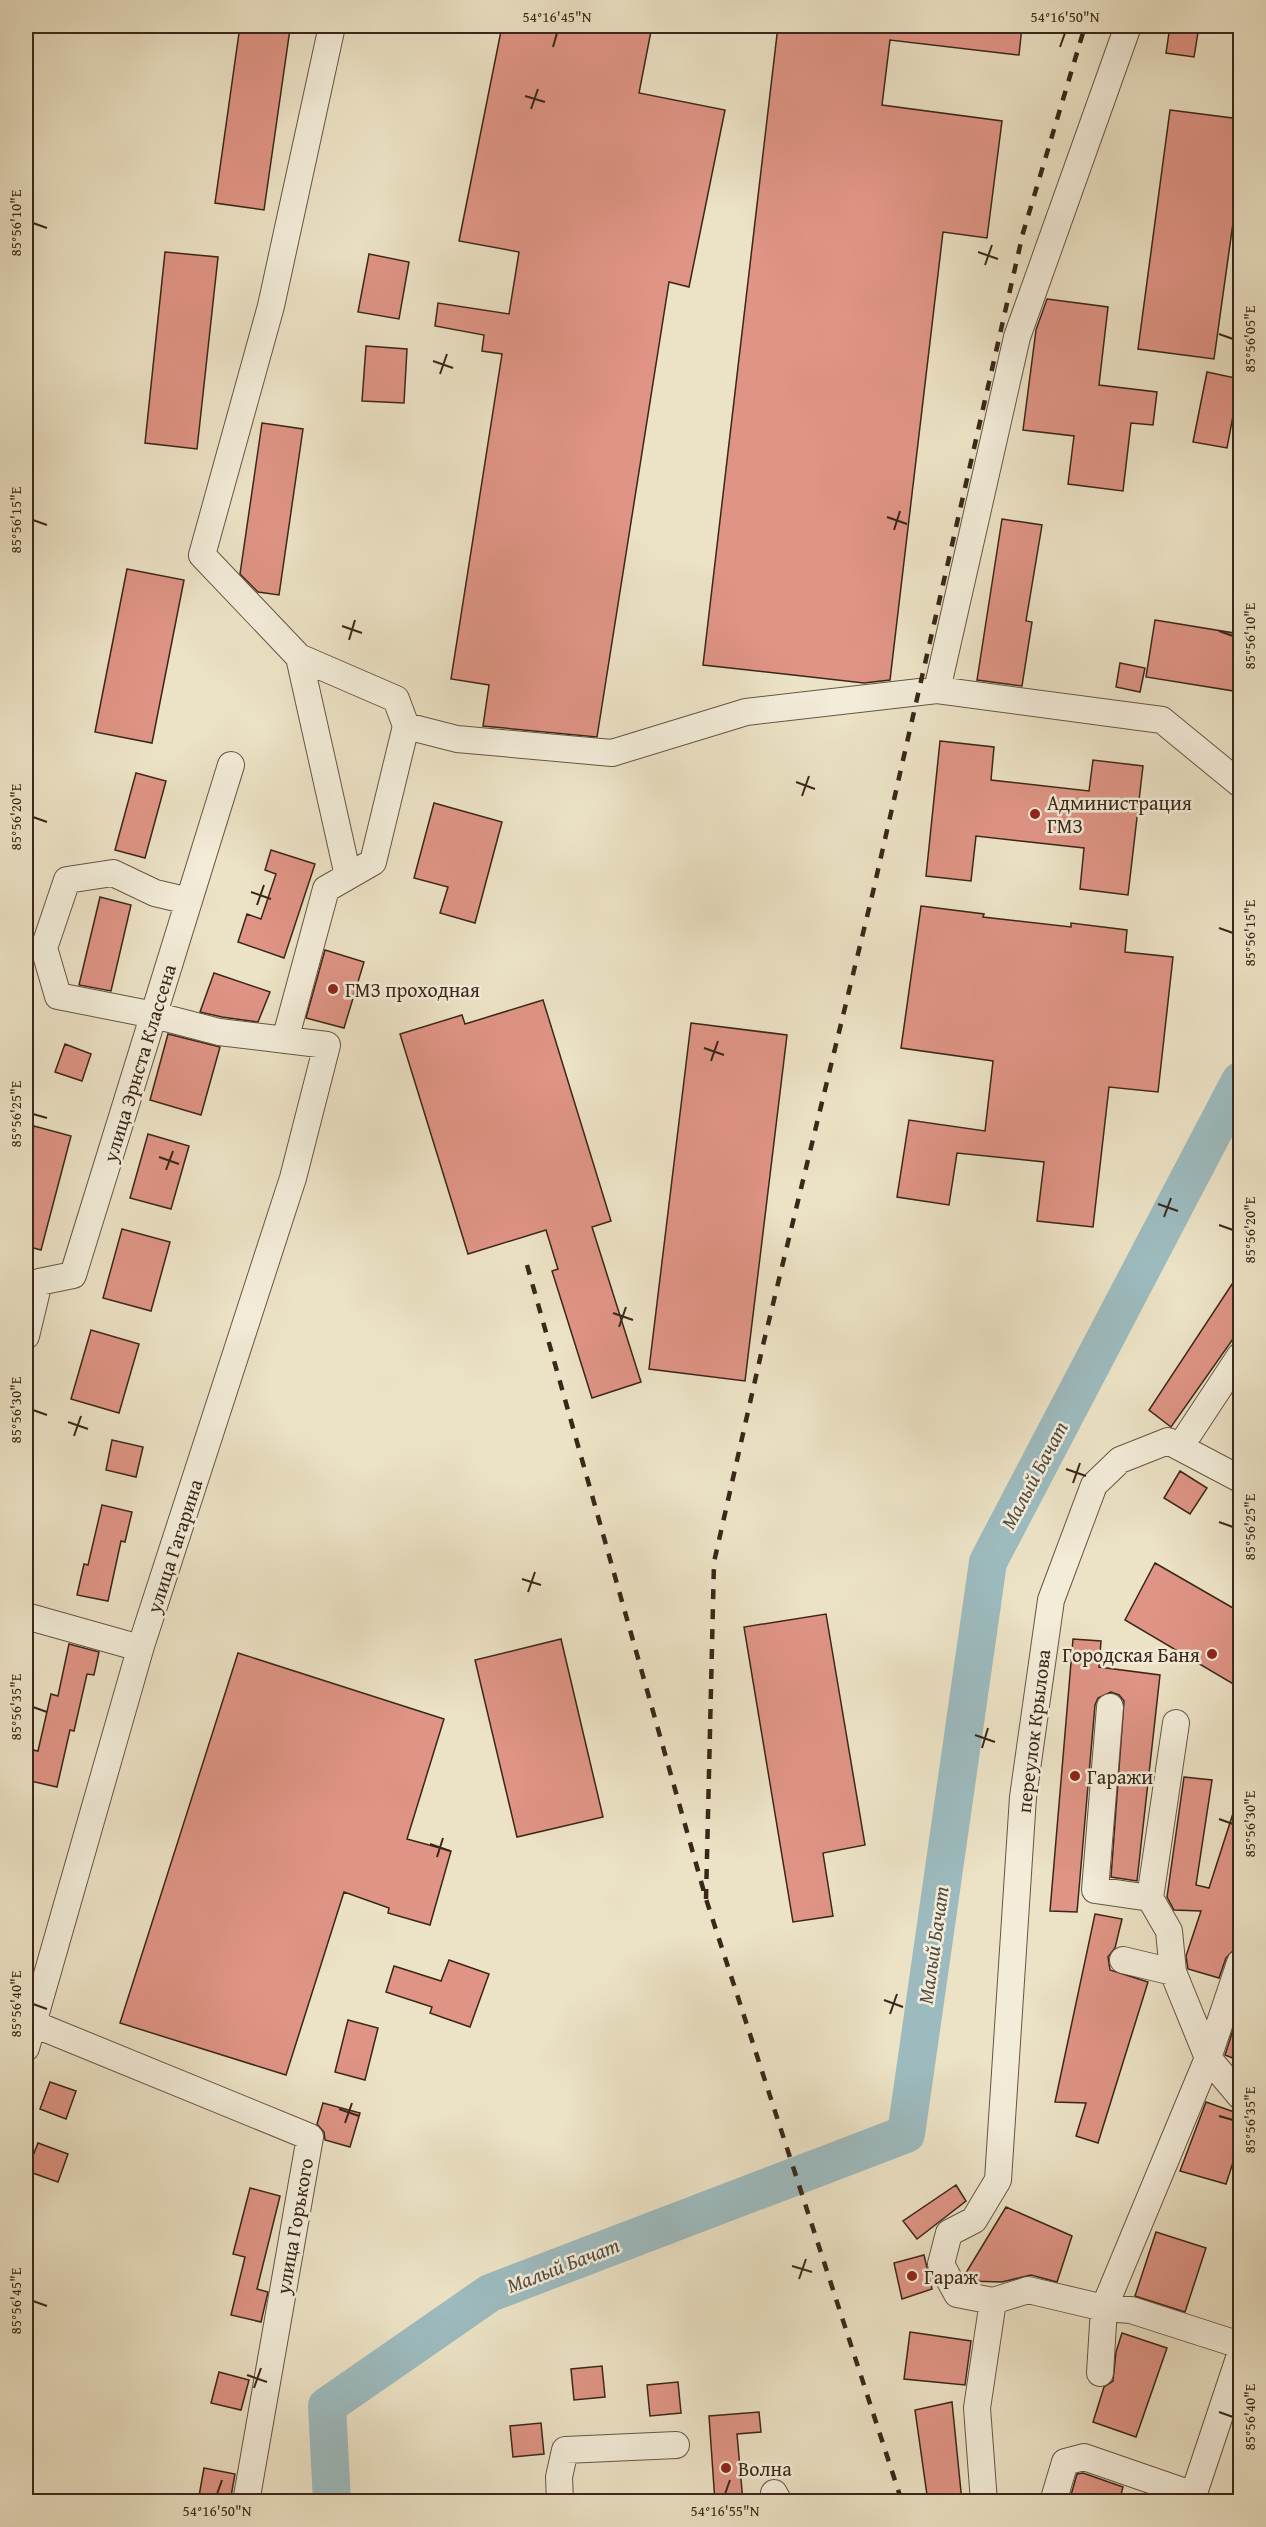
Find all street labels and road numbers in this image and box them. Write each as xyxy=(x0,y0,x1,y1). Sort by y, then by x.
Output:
street label: улица Эрнста Классена xyxy=(95,960,183,1167)
street label: улица Гагарина xyxy=(138,1475,209,1618)
street label: переулок Крылова xyxy=(1009,1647,1057,1814)
street label: улица Горького xyxy=(268,2156,320,2297)

